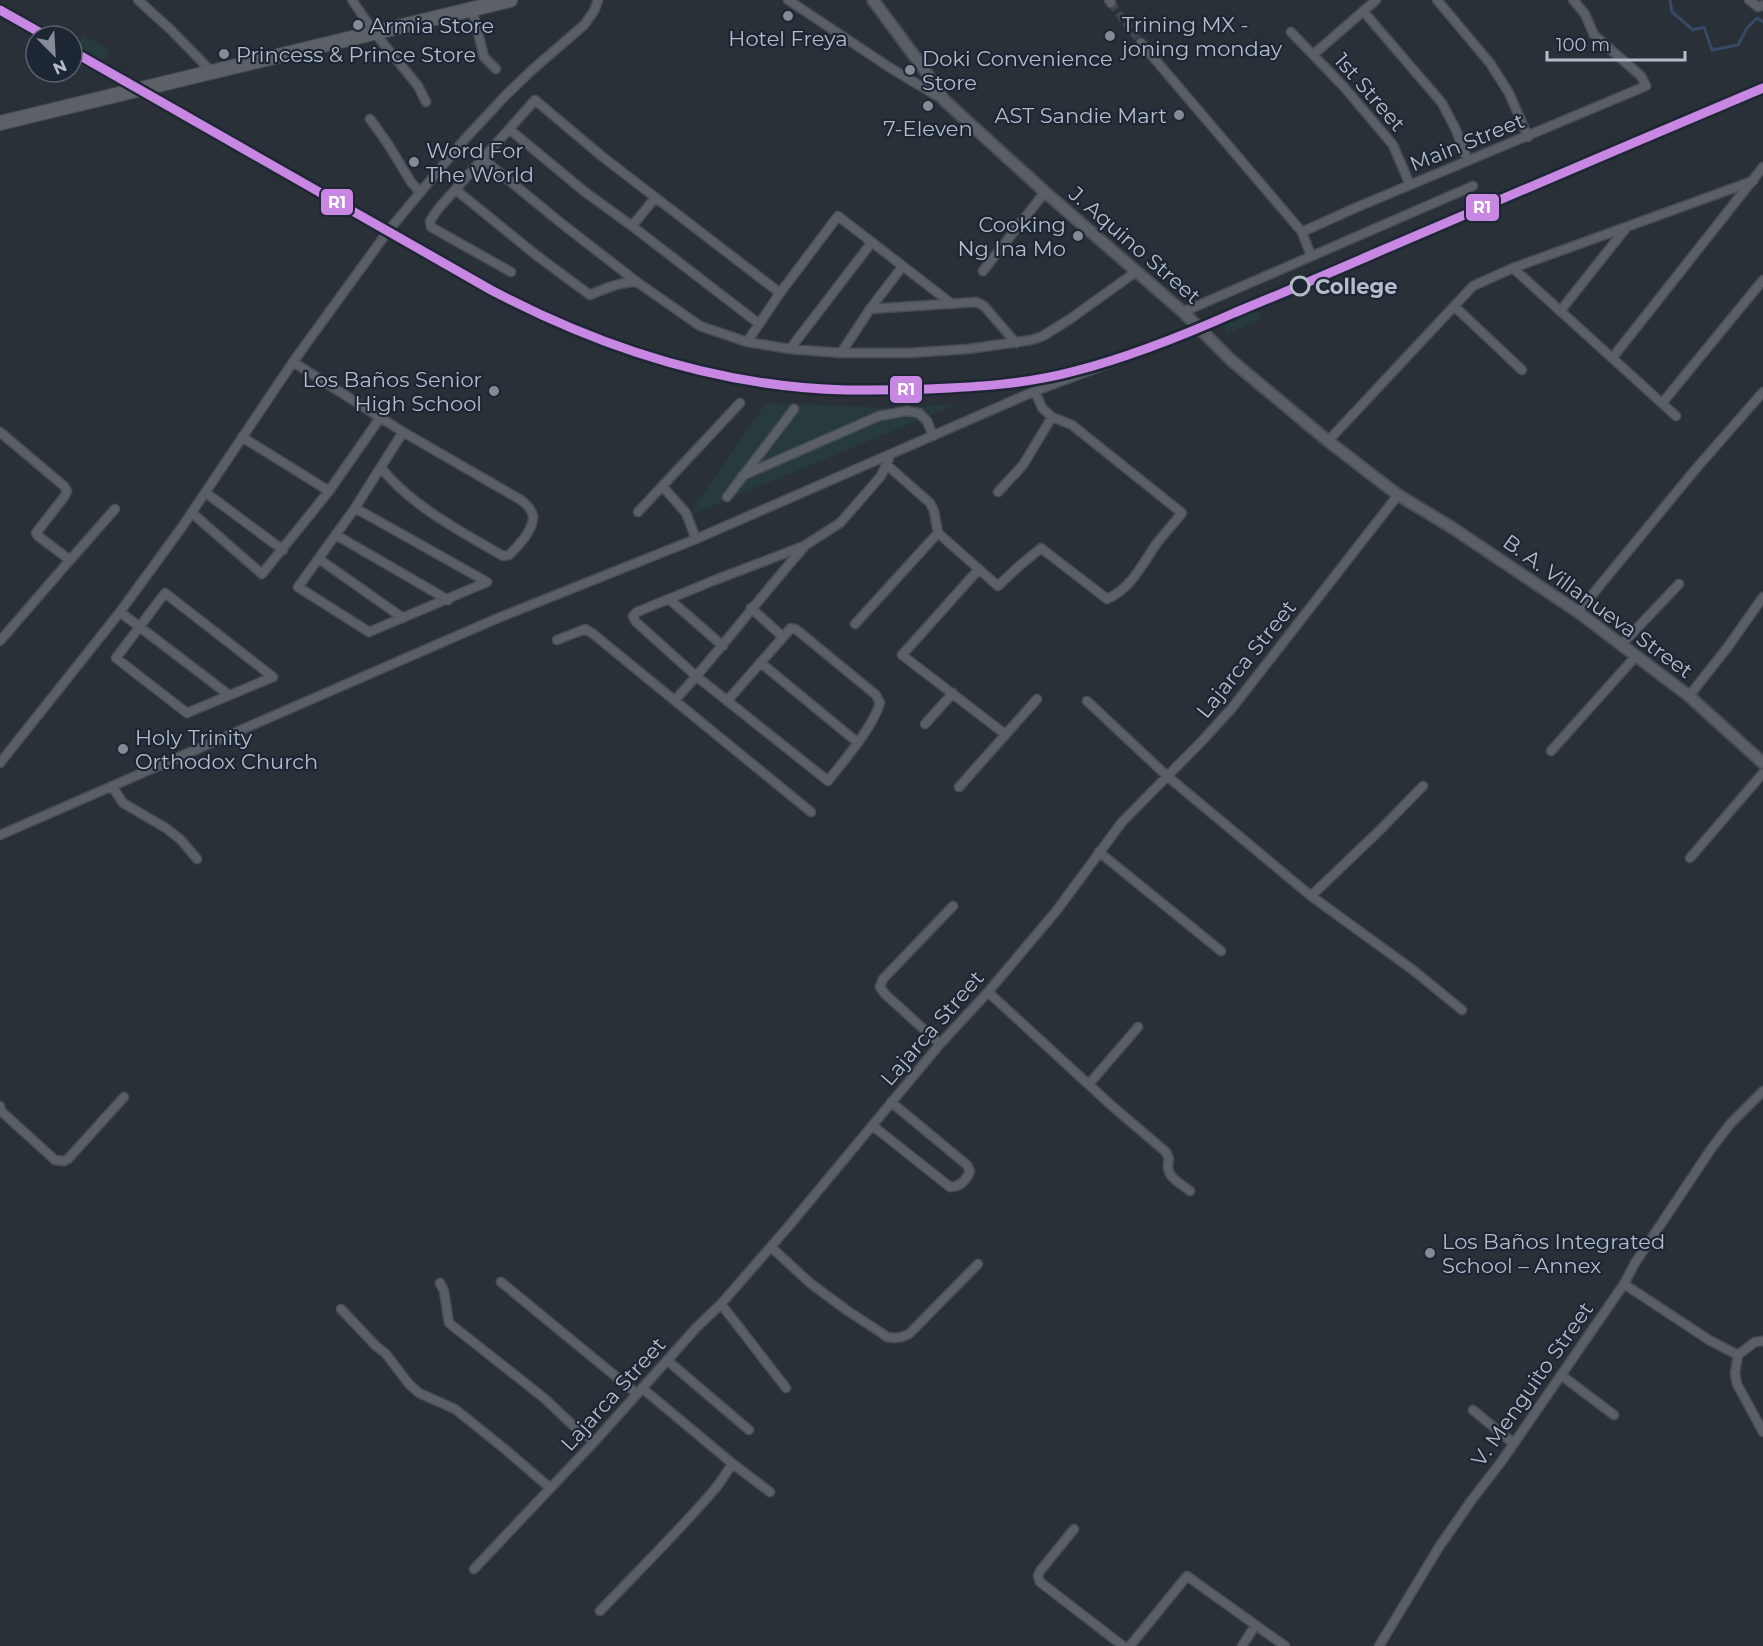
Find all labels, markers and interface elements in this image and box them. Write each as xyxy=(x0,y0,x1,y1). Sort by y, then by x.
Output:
marker: Hotel Freya xyxy=(781,9,795,23)
place label: Trining MX - joning monday xyxy=(1120,12,1283,61)
place label: Armia Store xyxy=(370,13,494,38)
marker: Armia Store xyxy=(351,18,365,32)
north arrow xyxy=(24,24,84,84)
scale bar xyxy=(1547,24,1685,62)
place label: Hotel Freya xyxy=(728,26,848,51)
marker: Trining MX - joning monday xyxy=(1103,29,1117,43)
text: 100 m xyxy=(1556,34,1610,56)
place label: Princess & Prince Store xyxy=(236,42,476,67)
place label: Doki Convenience Store xyxy=(922,46,1113,95)
marker: Princess & Prince Store xyxy=(217,47,231,61)
street label: 1st Street xyxy=(1329,48,1411,136)
text: N xyxy=(50,56,70,79)
marker: Doki Convenience Store xyxy=(903,63,917,77)
marker: 7-Eleven xyxy=(921,99,935,113)
place label: AST Sandie Mart xyxy=(994,103,1167,128)
marker: AST Sandie Mart xyxy=(1172,108,1186,122)
street label: Main Street xyxy=(1406,108,1528,176)
place label: 7-Eleven xyxy=(883,116,973,141)
place label: Word For The World xyxy=(426,138,534,187)
marker: Word For The World xyxy=(407,155,421,169)
street label: J. Aquino Street xyxy=(1064,181,1206,309)
line badge: R1 xyxy=(320,188,354,216)
text: R1 xyxy=(328,193,346,212)
line badge: R1 xyxy=(1465,193,1500,222)
text: R1 xyxy=(1473,198,1491,217)
place label: Cooking Ng Ina Mo xyxy=(957,212,1066,261)
marker: Cooking Ng Ina Mo xyxy=(1071,229,1085,243)
place label: College xyxy=(1315,274,1397,299)
marker: College xyxy=(1290,276,1310,296)
place label: Los Baños Senior High School xyxy=(303,367,482,416)
line badge: R1 xyxy=(889,375,923,404)
text: R1 xyxy=(897,380,915,399)
marker: Los Baños Senior High School xyxy=(487,384,501,398)
street label: B. A. Villanueva Street xyxy=(1498,529,1698,683)
street label: Lajarca Street xyxy=(1191,595,1301,723)
place label: Holy Trinity Orthodox Church xyxy=(135,725,318,774)
marker: Holy Trinity Orthodox Church xyxy=(116,742,130,756)
street label: Lajarca Street xyxy=(875,965,989,1091)
place label: Los Baños Integrated School – Annex xyxy=(1442,1229,1665,1278)
marker: Los Baños Integrated School – Annex xyxy=(1423,1246,1437,1260)
street label: V. Menguito Street xyxy=(1466,1297,1598,1471)
street label: Lajarca Street xyxy=(555,1332,671,1456)

